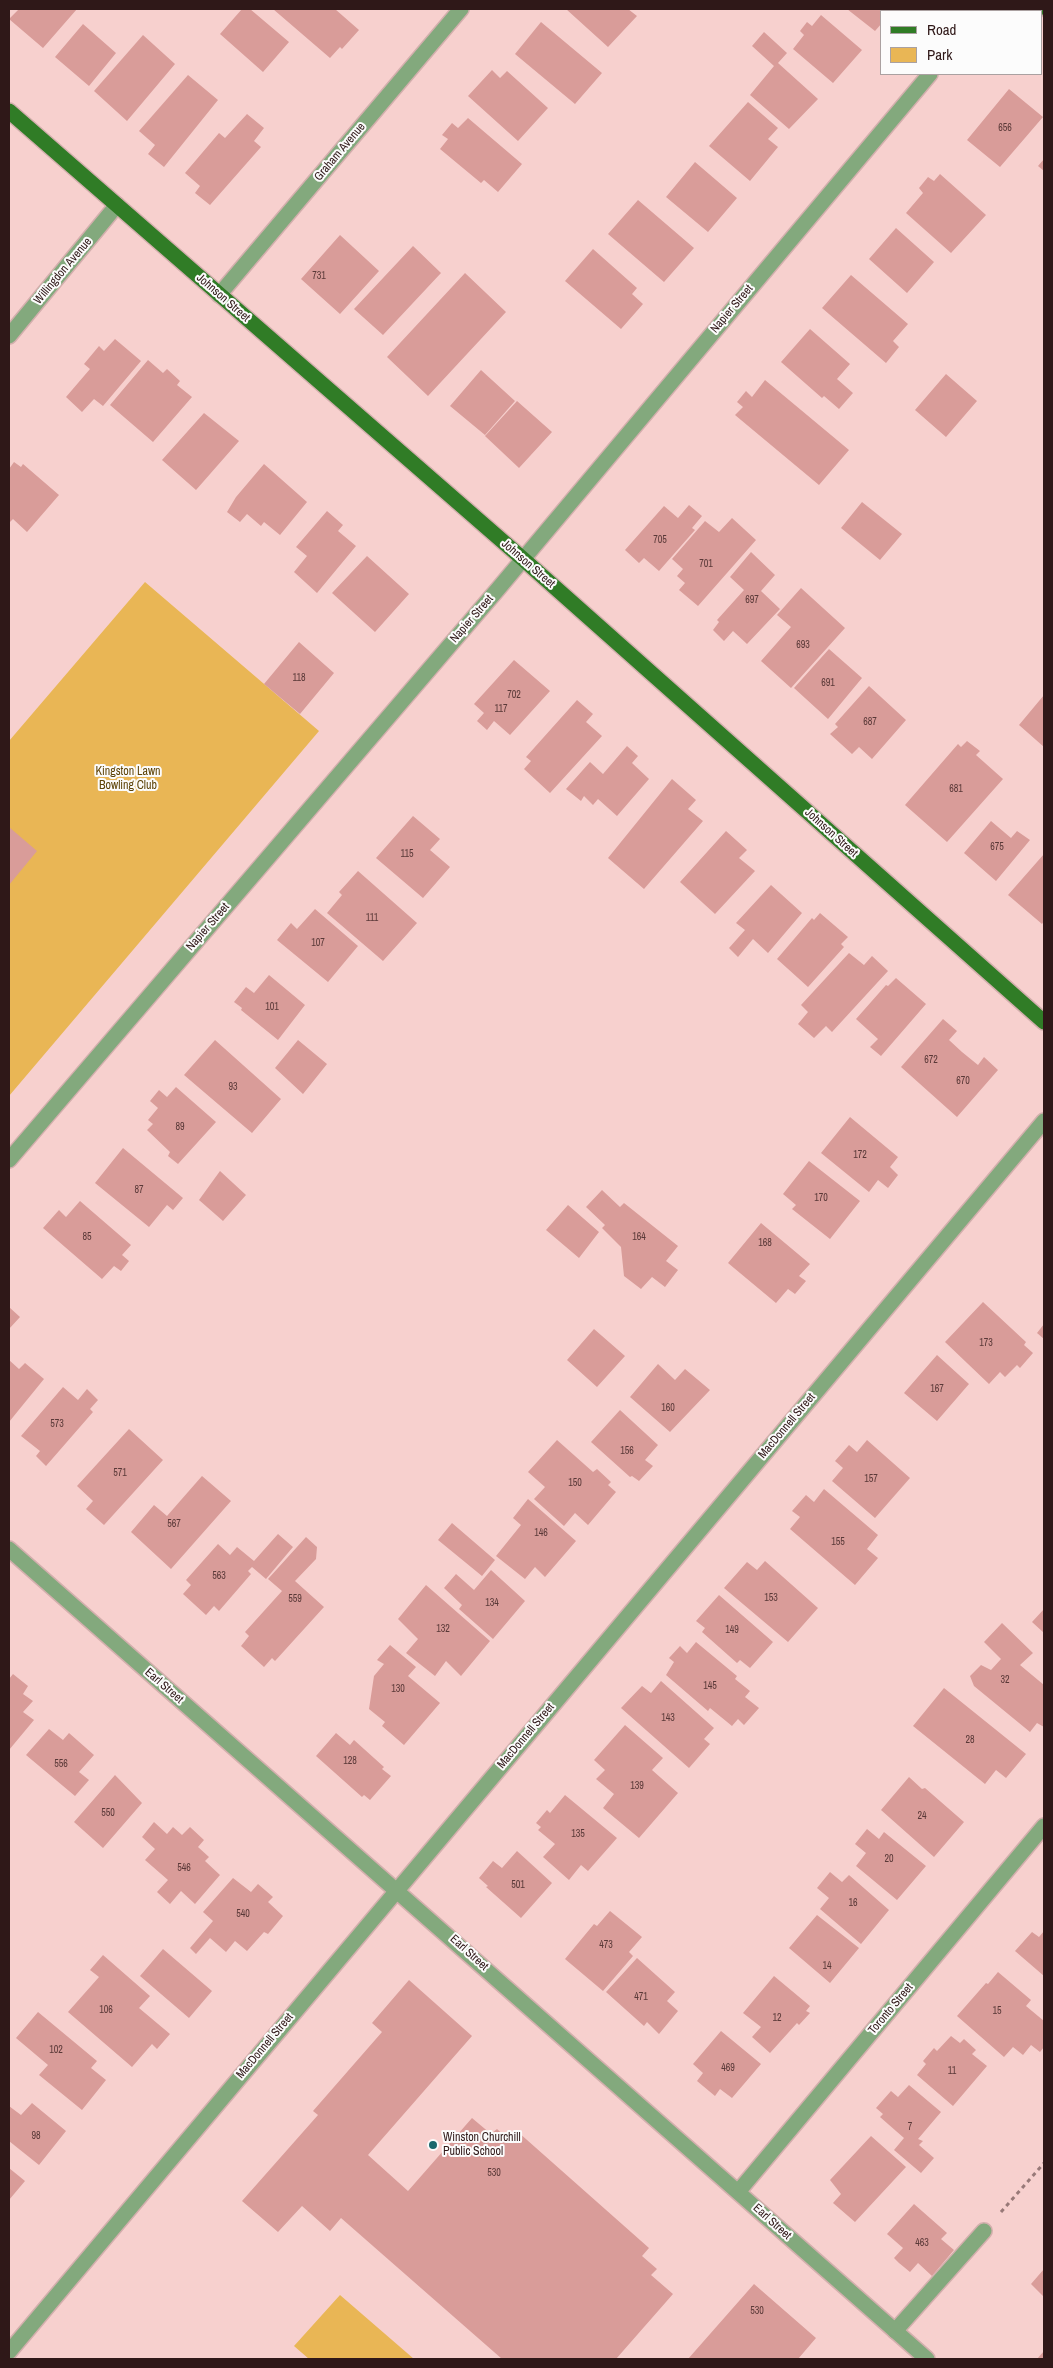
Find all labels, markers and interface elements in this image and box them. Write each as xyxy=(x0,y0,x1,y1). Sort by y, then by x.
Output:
legend xyxy=(880,10,1043,75)
text: Road xyxy=(927,19,956,40)
text: Park xyxy=(927,44,952,65)
street label: Graham Avenue xyxy=(312,120,368,184)
house number: 656 xyxy=(998,122,1012,134)
street label: Willingdon Avenue xyxy=(31,235,95,307)
house number: 731 xyxy=(312,270,326,282)
street label: Johnson Street xyxy=(193,271,253,325)
street label: Napier Street xyxy=(708,282,756,336)
house number: 705 xyxy=(653,534,667,546)
street label: Johnson Street xyxy=(498,537,558,591)
house number: 701 xyxy=(699,558,713,570)
street label: Napier Street xyxy=(447,592,497,646)
house number: 697 xyxy=(745,594,759,606)
house number: 693 xyxy=(796,639,810,651)
house number: 118 xyxy=(292,672,306,684)
house number: 691 xyxy=(821,677,835,689)
house number: 702 xyxy=(507,689,521,701)
house number: 117 xyxy=(494,703,508,715)
house number: 687 xyxy=(863,716,877,728)
park label: Kingston Lawn Bowling Club xyxy=(95,765,161,793)
house number: 681 xyxy=(949,783,963,795)
street label: Johnson Street xyxy=(802,806,860,860)
house number: 675 xyxy=(990,841,1004,853)
house number: 115 xyxy=(400,848,414,860)
street label: Napier Street xyxy=(183,900,233,954)
house number: 111 xyxy=(366,912,378,924)
house number: 107 xyxy=(311,937,325,949)
house number: 101 xyxy=(265,1001,279,1013)
house number: 672 xyxy=(924,1054,938,1066)
house number: 670 xyxy=(956,1075,970,1087)
house number: 93 xyxy=(228,1081,238,1093)
house number: 89 xyxy=(175,1121,185,1133)
house number: 172 xyxy=(853,1149,867,1161)
house number: 87 xyxy=(134,1184,144,1196)
house number: 170 xyxy=(814,1192,828,1204)
house number: 85 xyxy=(82,1231,92,1243)
house number: 164 xyxy=(632,1231,646,1243)
house number: 168 xyxy=(758,1237,772,1249)
house number: 173 xyxy=(979,1337,993,1349)
house number: 167 xyxy=(930,1383,944,1395)
street label: MacDonnell Street xyxy=(755,1390,819,1462)
house number: 160 xyxy=(661,1402,675,1414)
house number: 573 xyxy=(50,1418,64,1430)
house number: 156 xyxy=(620,1445,634,1457)
house number: 571 xyxy=(113,1467,127,1479)
house number: 157 xyxy=(864,1473,878,1485)
house number: 150 xyxy=(568,1477,582,1489)
house number: 567 xyxy=(167,1518,181,1530)
house number: 146 xyxy=(534,1527,548,1539)
house number: 155 xyxy=(831,1536,845,1548)
house number: 563 xyxy=(212,1570,226,1582)
house number: 153 xyxy=(764,1592,778,1604)
house number: 559 xyxy=(288,1593,302,1605)
house number: 134 xyxy=(485,1597,499,1609)
house number: 132 xyxy=(436,1623,450,1635)
house number: 149 xyxy=(725,1624,739,1636)
street label: Earl Street xyxy=(142,1665,186,1707)
house number: 32 xyxy=(1000,1674,1010,1686)
house number: 145 xyxy=(703,1680,717,1692)
house number: 130 xyxy=(391,1683,405,1695)
street label: MacDonnell Street xyxy=(494,1700,558,1772)
house number: 143 xyxy=(661,1712,675,1724)
house number: 28 xyxy=(965,1734,975,1746)
house number: 128 xyxy=(343,1755,357,1767)
house number: 556 xyxy=(54,1758,68,1770)
house number: 139 xyxy=(630,1780,644,1792)
house number: 550 xyxy=(101,1807,115,1819)
house number: 24 xyxy=(917,1810,927,1822)
house number: 135 xyxy=(571,1828,585,1840)
house number: 20 xyxy=(884,1853,894,1865)
house number: 546 xyxy=(177,1862,191,1874)
house number: 501 xyxy=(511,1879,525,1891)
house number: 16 xyxy=(848,1897,858,1909)
house number: 540 xyxy=(236,1908,250,1920)
street label: Earl Street xyxy=(447,1932,491,1974)
house number: 473 xyxy=(599,1939,613,1951)
house number: 14 xyxy=(822,1960,832,1972)
street label: Toronto Street xyxy=(866,1981,916,2037)
house number: 471 xyxy=(634,1991,648,2003)
house number: 106 xyxy=(99,2004,113,2016)
house number: 15 xyxy=(992,2005,1002,2017)
street label: MacDonnell Street xyxy=(233,2010,297,2082)
house number: 12 xyxy=(772,2012,782,2024)
house number: 102 xyxy=(49,2044,63,2056)
house number: 469 xyxy=(721,2062,735,2074)
house number: 11 xyxy=(948,2065,956,2077)
house number: 7 xyxy=(908,2121,912,2133)
house number: 98 xyxy=(31,2130,41,2142)
place label: Winston Churchill Public School xyxy=(443,2131,521,2159)
marker: Winston Churchill Public School xyxy=(427,2139,439,2151)
house number: 530 xyxy=(487,2167,501,2179)
street label: Earl Street xyxy=(750,2201,794,2243)
house number: 463 xyxy=(915,2237,929,2249)
house number: 530 xyxy=(750,2305,764,2317)

